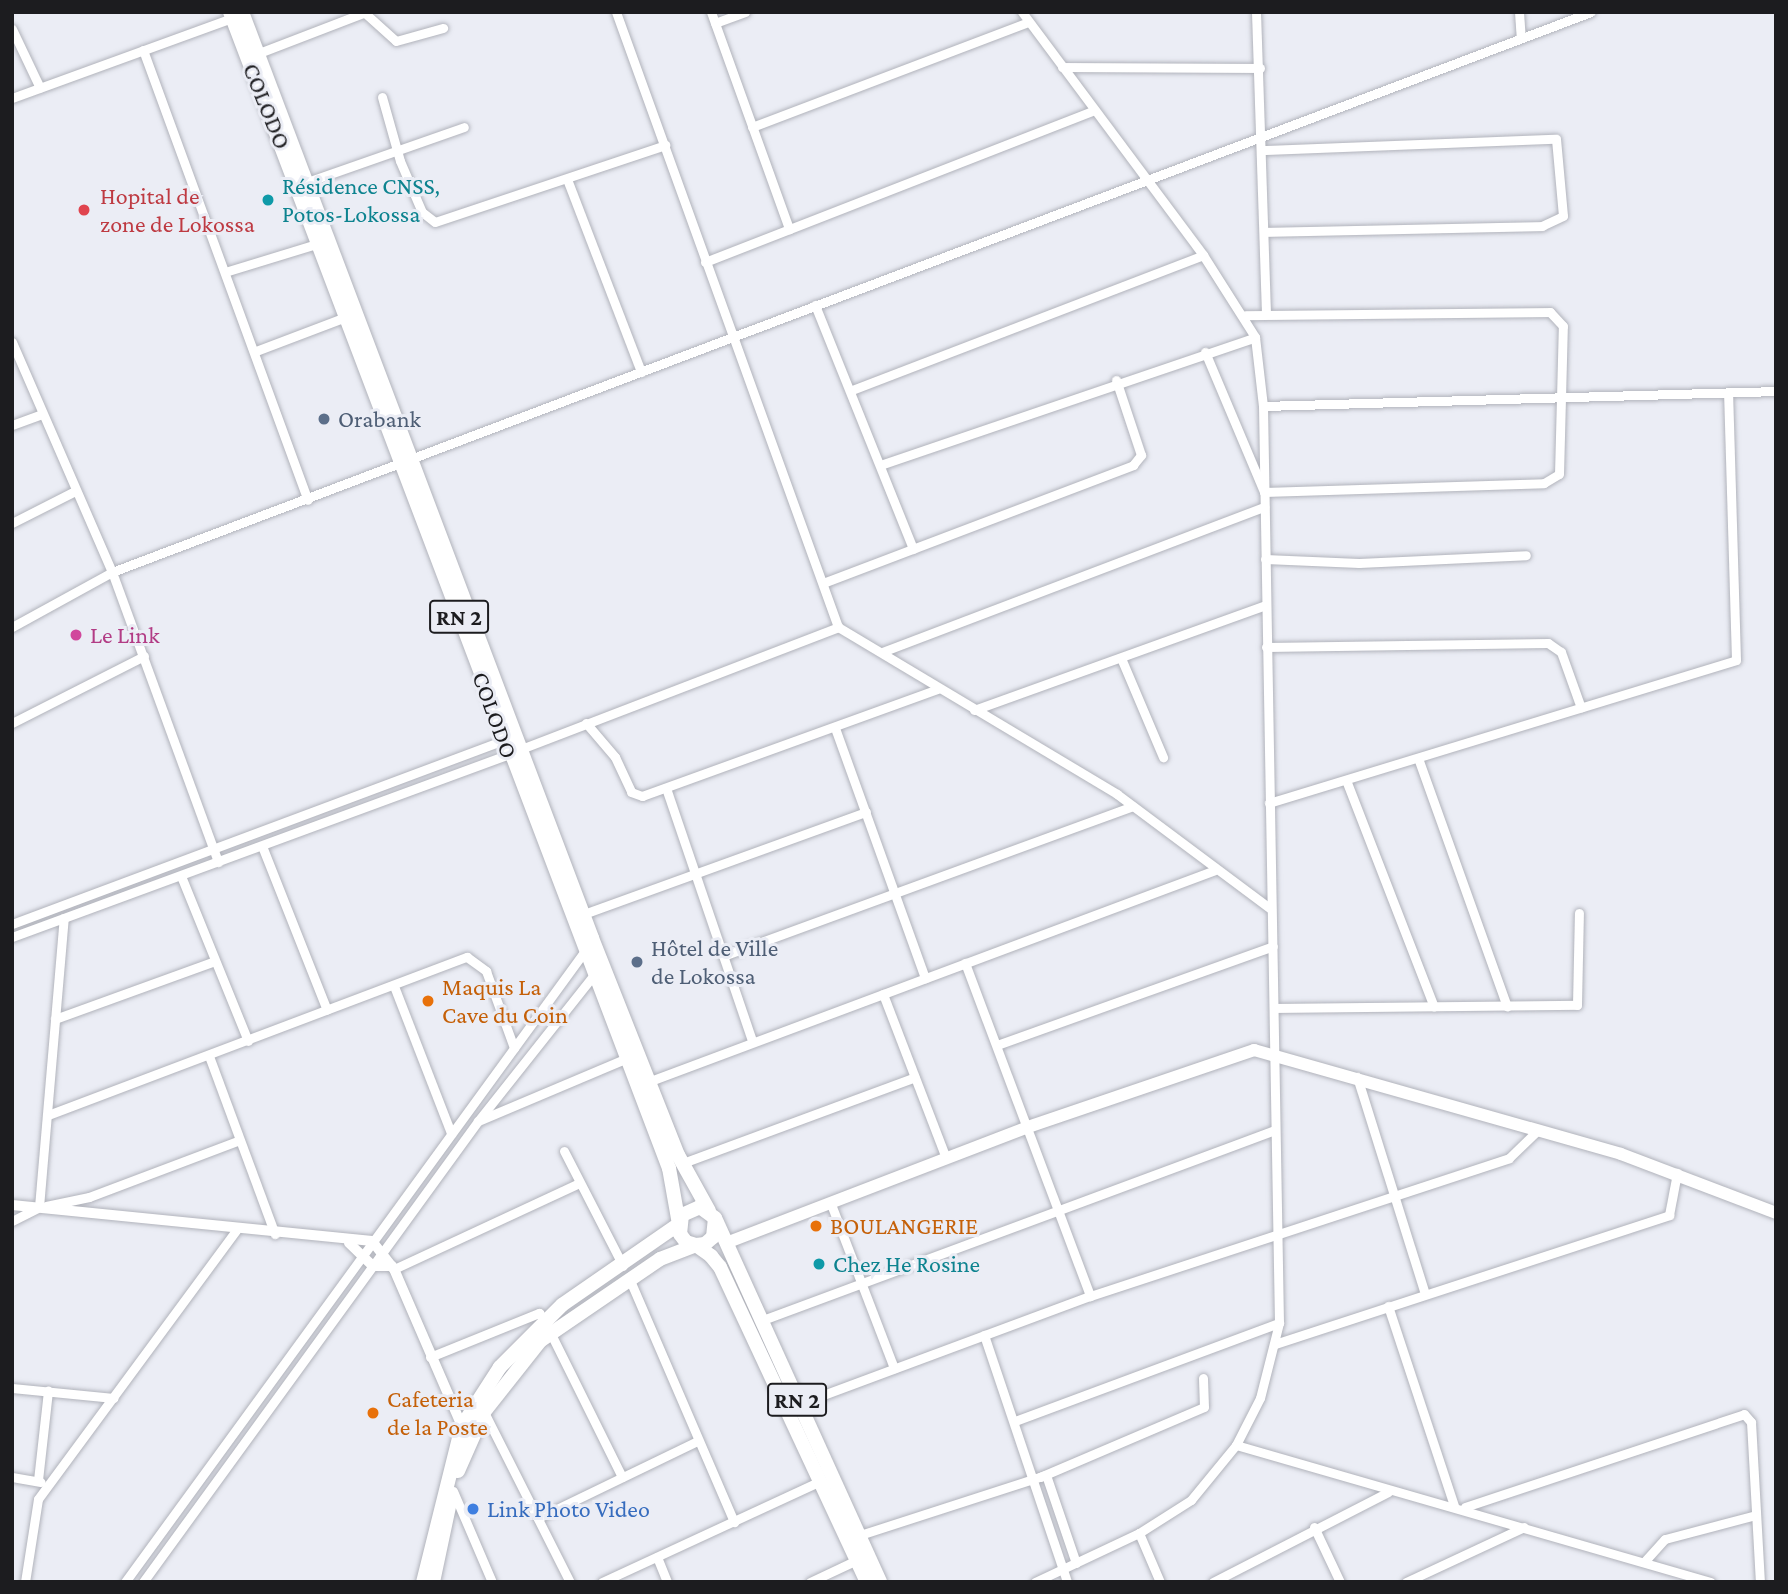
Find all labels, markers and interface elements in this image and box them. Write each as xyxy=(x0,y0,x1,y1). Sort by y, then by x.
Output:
street label: COLODO xyxy=(237,59,297,153)
place label: Résidence CNSS, Potos-Lokossa xyxy=(282,172,440,228)
place label: Hopital de zone de Lokossa xyxy=(100,182,255,238)
marker: Résidence CNSS, Potos-Lokossa xyxy=(260,192,276,208)
marker: Hopital de zone de Lokossa xyxy=(74,200,94,220)
place label: Orabank xyxy=(338,405,421,433)
marker: Orabank xyxy=(316,411,332,427)
road number: RN 2 xyxy=(428,597,490,636)
place label: Le Link xyxy=(90,621,160,649)
marker: Le Link xyxy=(68,627,84,643)
street label: COLODO xyxy=(466,668,524,762)
place label: Hôtel de Ville de Lokossa xyxy=(651,934,778,990)
marker: Hôtel de Ville de Lokossa xyxy=(629,954,645,970)
place label: Maquis La Cave du Coin xyxy=(442,973,568,1029)
marker: Maquis La Cave du Coin xyxy=(420,993,436,1009)
place label: BOULANGERIE xyxy=(830,1212,978,1240)
marker: BOULANGERIE xyxy=(808,1218,824,1234)
place label: Chez He Rosine xyxy=(833,1250,980,1278)
marker: Chez He Rosine xyxy=(811,1256,827,1272)
road number: RN 2 xyxy=(766,1380,828,1420)
place label: Cafeteria de la Poste xyxy=(387,1385,488,1441)
marker: Cafeteria de la Poste xyxy=(365,1405,381,1421)
place label: Link Photo Video xyxy=(487,1495,650,1523)
marker: Link Photo Video xyxy=(465,1501,481,1517)

